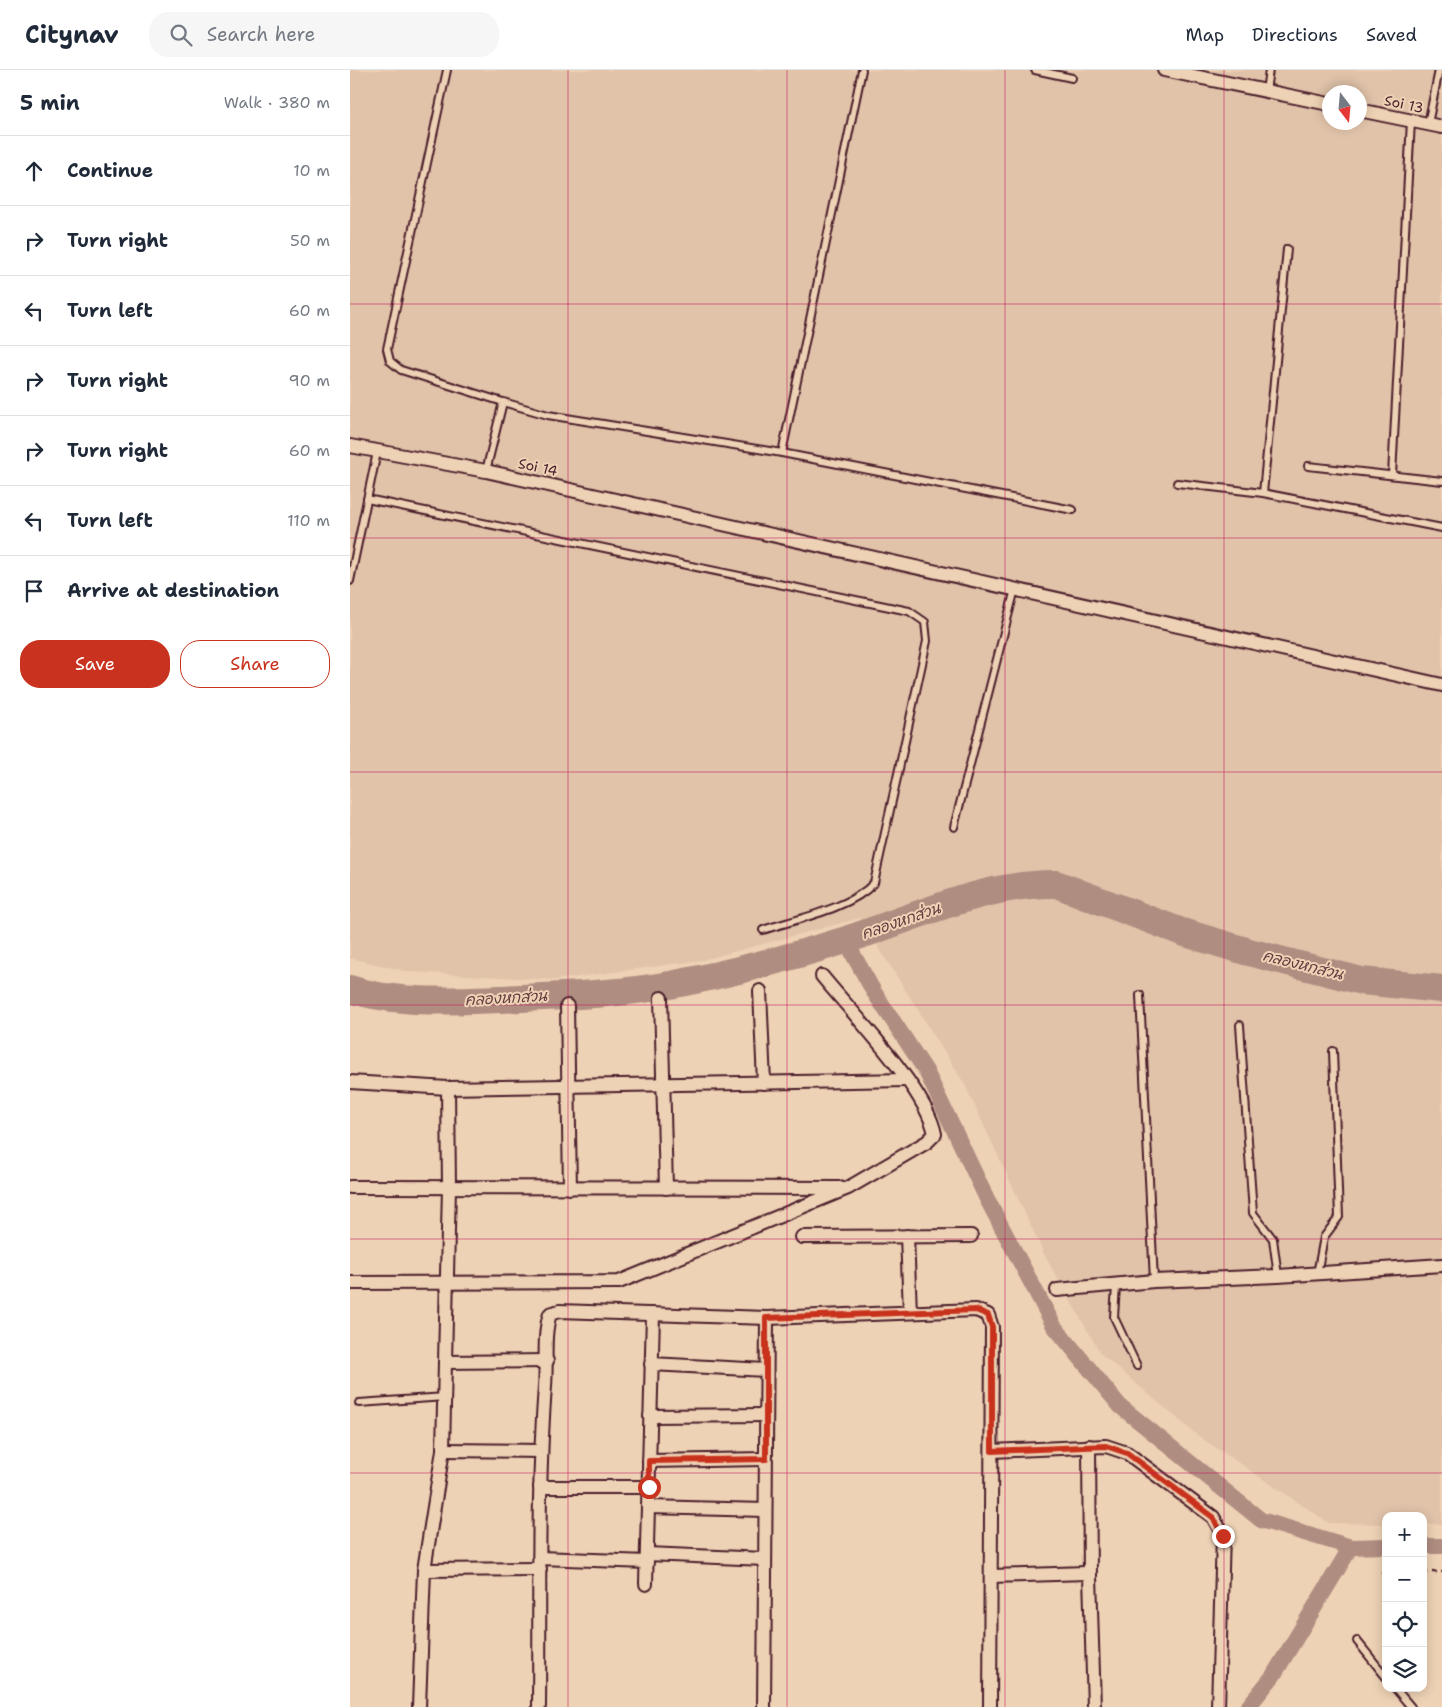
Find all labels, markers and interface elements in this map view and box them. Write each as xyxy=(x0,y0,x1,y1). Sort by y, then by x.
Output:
search box xyxy=(149,12,499,57)
text: Citynav xyxy=(25,19,119,51)
icon: search xyxy=(167,21,195,49)
text: Search here xyxy=(207,22,315,47)
text: Map xyxy=(1186,23,1224,47)
text: Directions xyxy=(1252,23,1338,47)
text: Saved xyxy=(1366,23,1417,47)
north arrow xyxy=(1322,85,1367,130)
text: 5 min xyxy=(20,89,80,117)
street label: Soi 13 xyxy=(1383,91,1425,117)
text: Walk · 380 m xyxy=(224,92,330,113)
icon: ahead xyxy=(20,157,48,185)
text: Continue xyxy=(67,158,153,183)
text: 10 m xyxy=(293,160,330,181)
icon: right xyxy=(20,227,48,255)
text: Turn right xyxy=(67,228,168,253)
text: 50 m xyxy=(290,230,330,251)
icon: left xyxy=(20,297,48,325)
text: Turn left xyxy=(67,298,153,323)
text: 60 m xyxy=(289,300,330,321)
icon: right xyxy=(20,367,48,395)
text: Turn right xyxy=(67,368,168,393)
text: 90 m xyxy=(289,370,330,391)
icon: right xyxy=(20,437,48,465)
text: Turn right xyxy=(67,438,168,463)
text: 60 m xyxy=(289,440,330,461)
street label: Soi 14 xyxy=(517,454,559,480)
icon: left xyxy=(20,507,48,535)
text: Turn left xyxy=(67,508,153,533)
text: 110 m xyxy=(287,510,330,531)
icon: arrive xyxy=(20,577,48,605)
text: Arrive at destination xyxy=(67,578,279,603)
button: Save xyxy=(20,640,170,688)
button: Share xyxy=(180,640,330,688)
water label: คลองหกส่วน xyxy=(859,898,944,944)
water label: คลองหกส่วน xyxy=(1261,945,1346,985)
water label: คลองหกส่วน xyxy=(465,986,548,1010)
route start xyxy=(638,1476,661,1499)
map controls xyxy=(1382,1512,1427,1692)
button: + xyxy=(1382,1512,1427,1557)
route end xyxy=(1212,1525,1235,1548)
button: − xyxy=(1382,1557,1427,1602)
button: locate xyxy=(1382,1602,1427,1647)
button: layers xyxy=(1382,1647,1427,1692)

